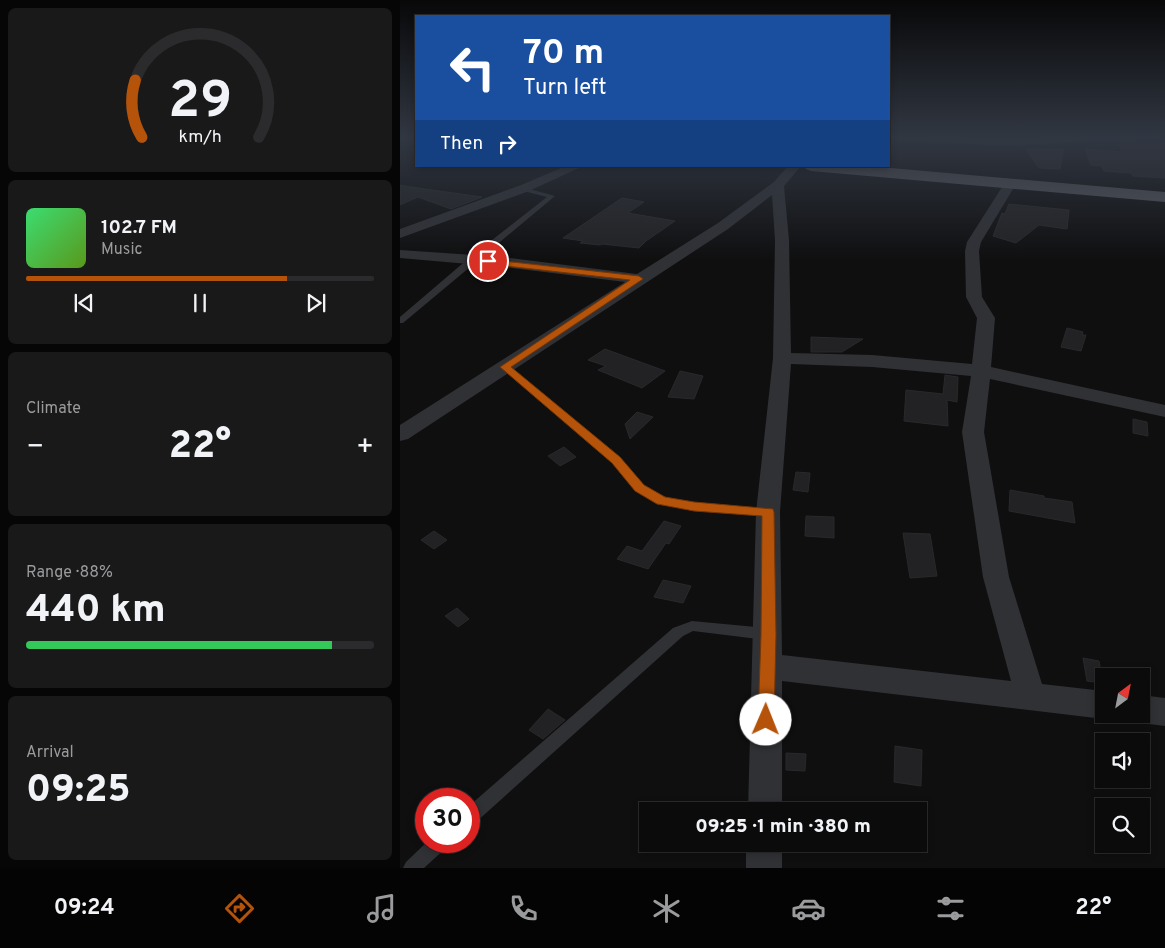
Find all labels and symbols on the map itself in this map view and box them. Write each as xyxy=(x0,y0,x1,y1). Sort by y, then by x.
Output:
pin xyxy=(467,240,509,282)
north arrow xyxy=(1095,668,1150,722)
position arrow xyxy=(739,693,791,745)
speed limit sign: 30 xyxy=(415,788,480,853)

